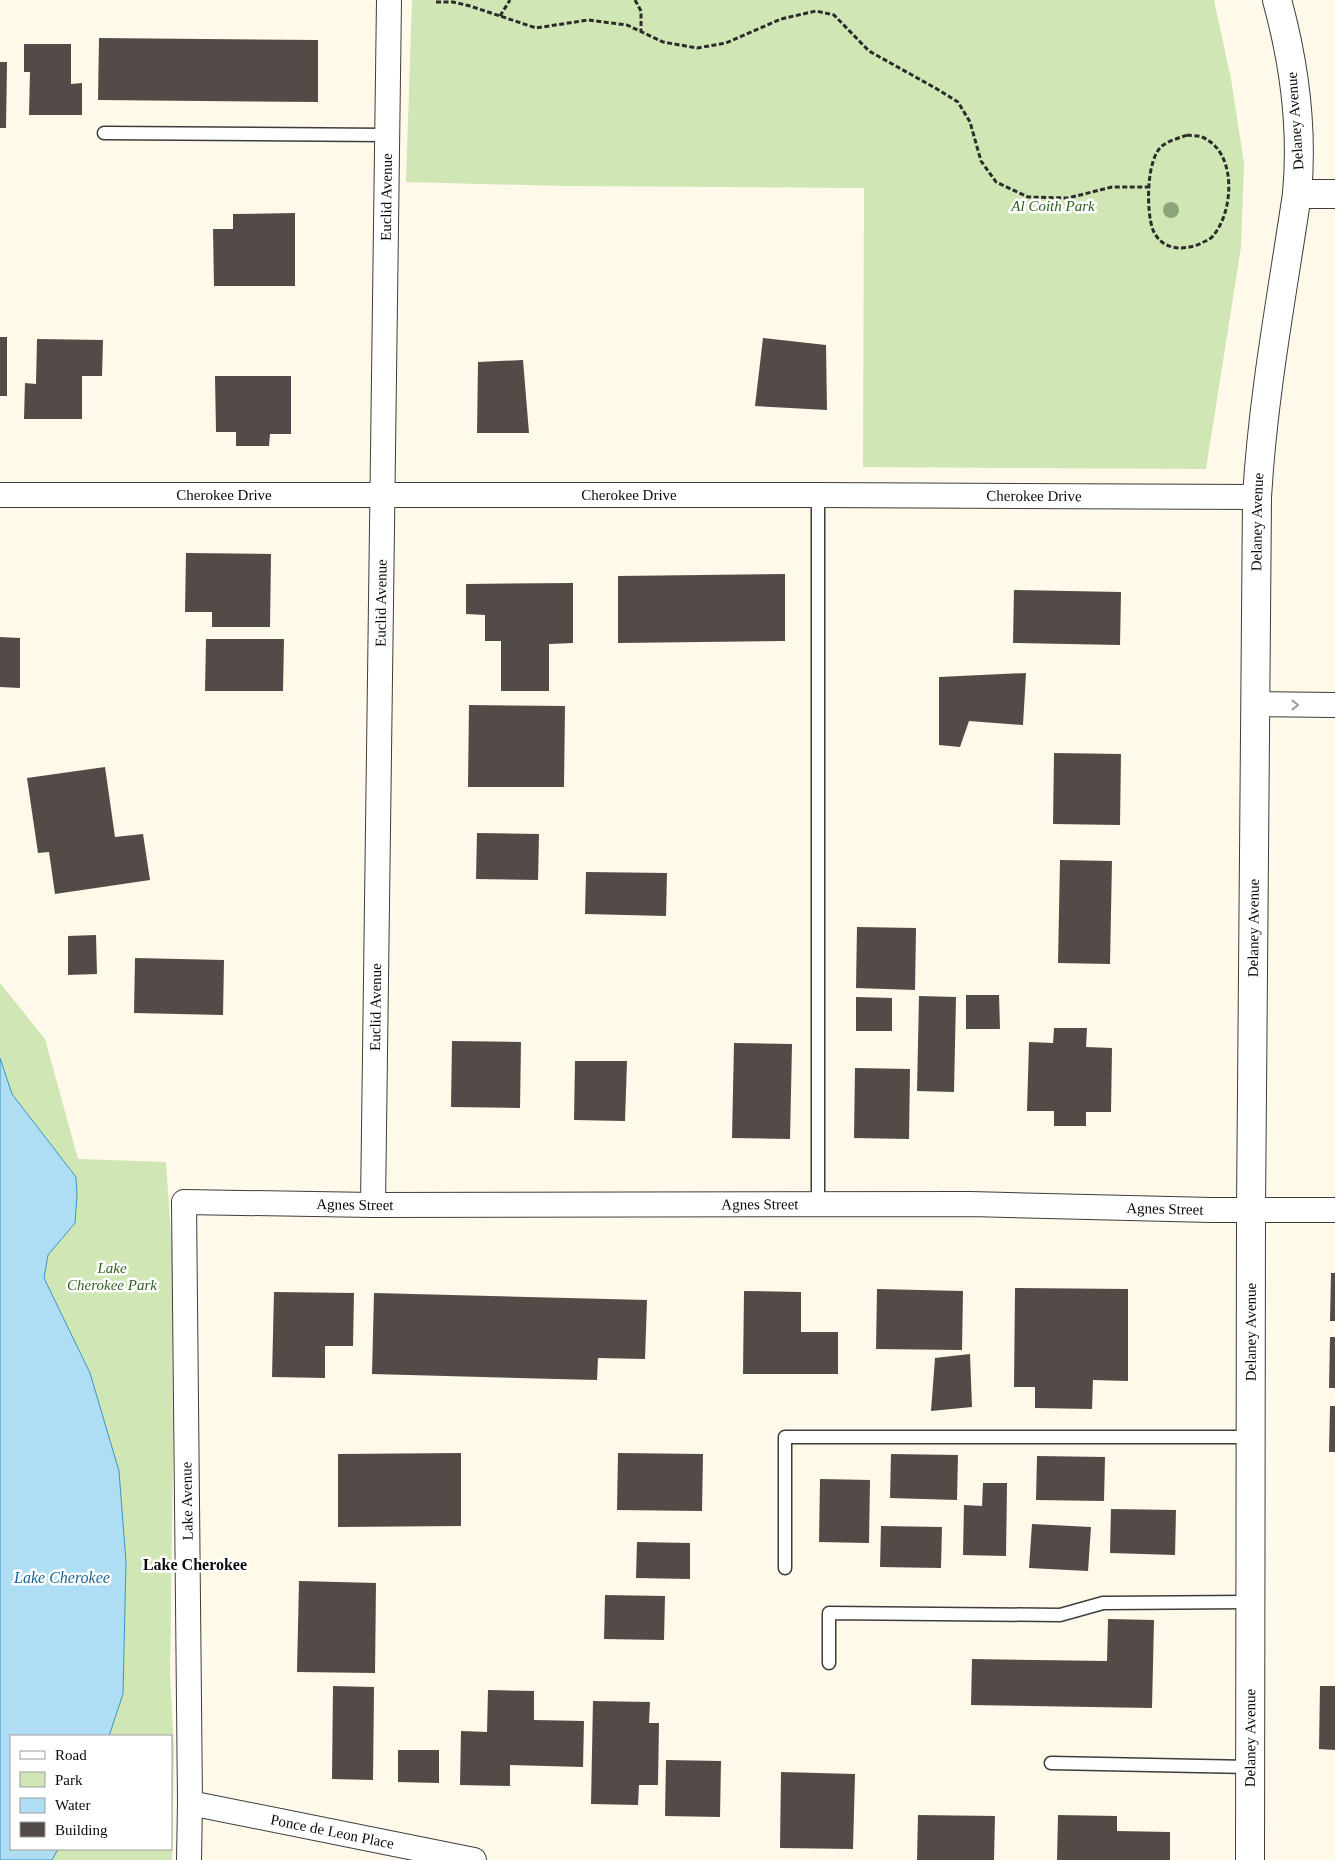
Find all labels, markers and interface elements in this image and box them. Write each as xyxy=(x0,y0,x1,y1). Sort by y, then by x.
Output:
street label: Delaney Avenue xyxy=(1284,71,1306,171)
street label: Euclid Avenue xyxy=(378,153,395,241)
park label: Al Coith Park xyxy=(1010,198,1095,214)
street label: Delaney Avenue xyxy=(1248,472,1267,571)
street label: Cherokee Drive xyxy=(176,487,272,503)
street label: Cherokee Drive xyxy=(581,487,677,503)
street label: Cherokee Drive xyxy=(986,488,1082,504)
street label: Euclid Avenue xyxy=(372,559,390,647)
one-way arrow xyxy=(1292,700,1300,710)
street label: Delaney Avenue xyxy=(1245,878,1262,977)
street label: Euclid Avenue xyxy=(367,963,384,1051)
street label: Agnes Street xyxy=(316,1196,394,1213)
street label: Agnes Street xyxy=(721,1196,799,1212)
street label: Agnes Street xyxy=(1126,1200,1204,1218)
park label: Lake Cherokee Park xyxy=(67,1260,157,1293)
street label: Delaney Avenue xyxy=(1243,1282,1259,1381)
street label: Lake Avenue xyxy=(178,1461,196,1540)
district label: Lake Cherokee xyxy=(143,1556,247,1573)
water label: Lake Cherokee xyxy=(13,1569,110,1586)
street label: Delaney Avenue xyxy=(1242,1688,1258,1787)
legend xyxy=(10,1735,172,1850)
text: Road xyxy=(55,1747,87,1763)
text: Park xyxy=(55,1772,83,1788)
text: Water xyxy=(55,1797,90,1813)
street label: Ponce de Leon Place xyxy=(269,1811,396,1852)
text: Building xyxy=(55,1822,108,1838)

